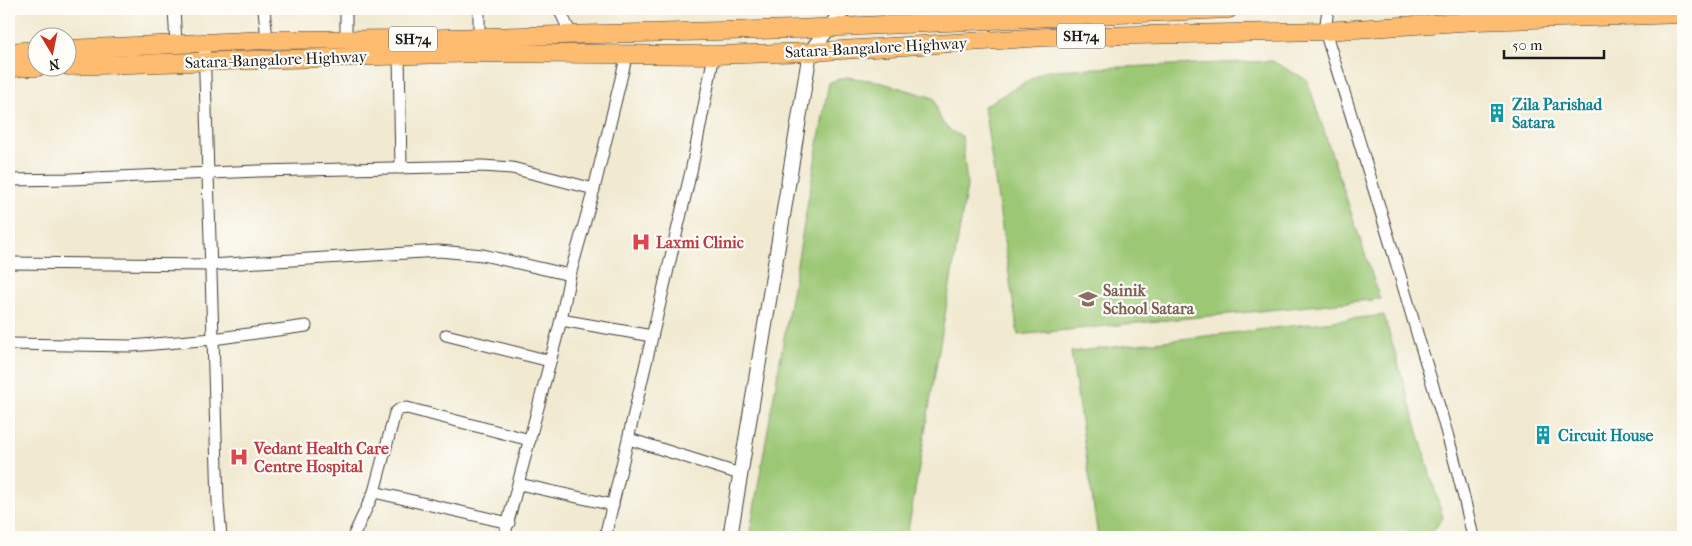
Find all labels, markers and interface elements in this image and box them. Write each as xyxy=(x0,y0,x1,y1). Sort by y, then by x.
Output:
road number: SH74 xyxy=(1057,24,1105,48)
road number: SH74 xyxy=(389,26,437,52)
north arrow xyxy=(28,28,78,78)
scale bar xyxy=(1504,28,1604,60)
street label: Satara-Bangalore Highway xyxy=(784,33,968,62)
text: 50 m xyxy=(1512,36,1543,54)
street label: Satara-Bangalore Highway xyxy=(185,47,368,72)
text: N xyxy=(47,55,61,74)
place label: Zila Parishad Satara xyxy=(1512,95,1603,132)
building icon: Zila Parishad Satara xyxy=(1486,102,1508,124)
hospital icon: Laxmi Clinic xyxy=(630,231,652,253)
place label: Laxmi Clinic xyxy=(656,233,744,252)
place label: Sainik School Satara xyxy=(1103,281,1195,318)
school or university icon: Sainik School Satara xyxy=(1077,288,1099,310)
building icon: Circuit House xyxy=(1532,424,1554,446)
place label: Circuit House xyxy=(1558,426,1653,445)
place label: Vedant Health Care Centre Hospital xyxy=(253,439,389,477)
hospital icon: Vedant Health Care Centre Hospital xyxy=(228,446,250,468)

